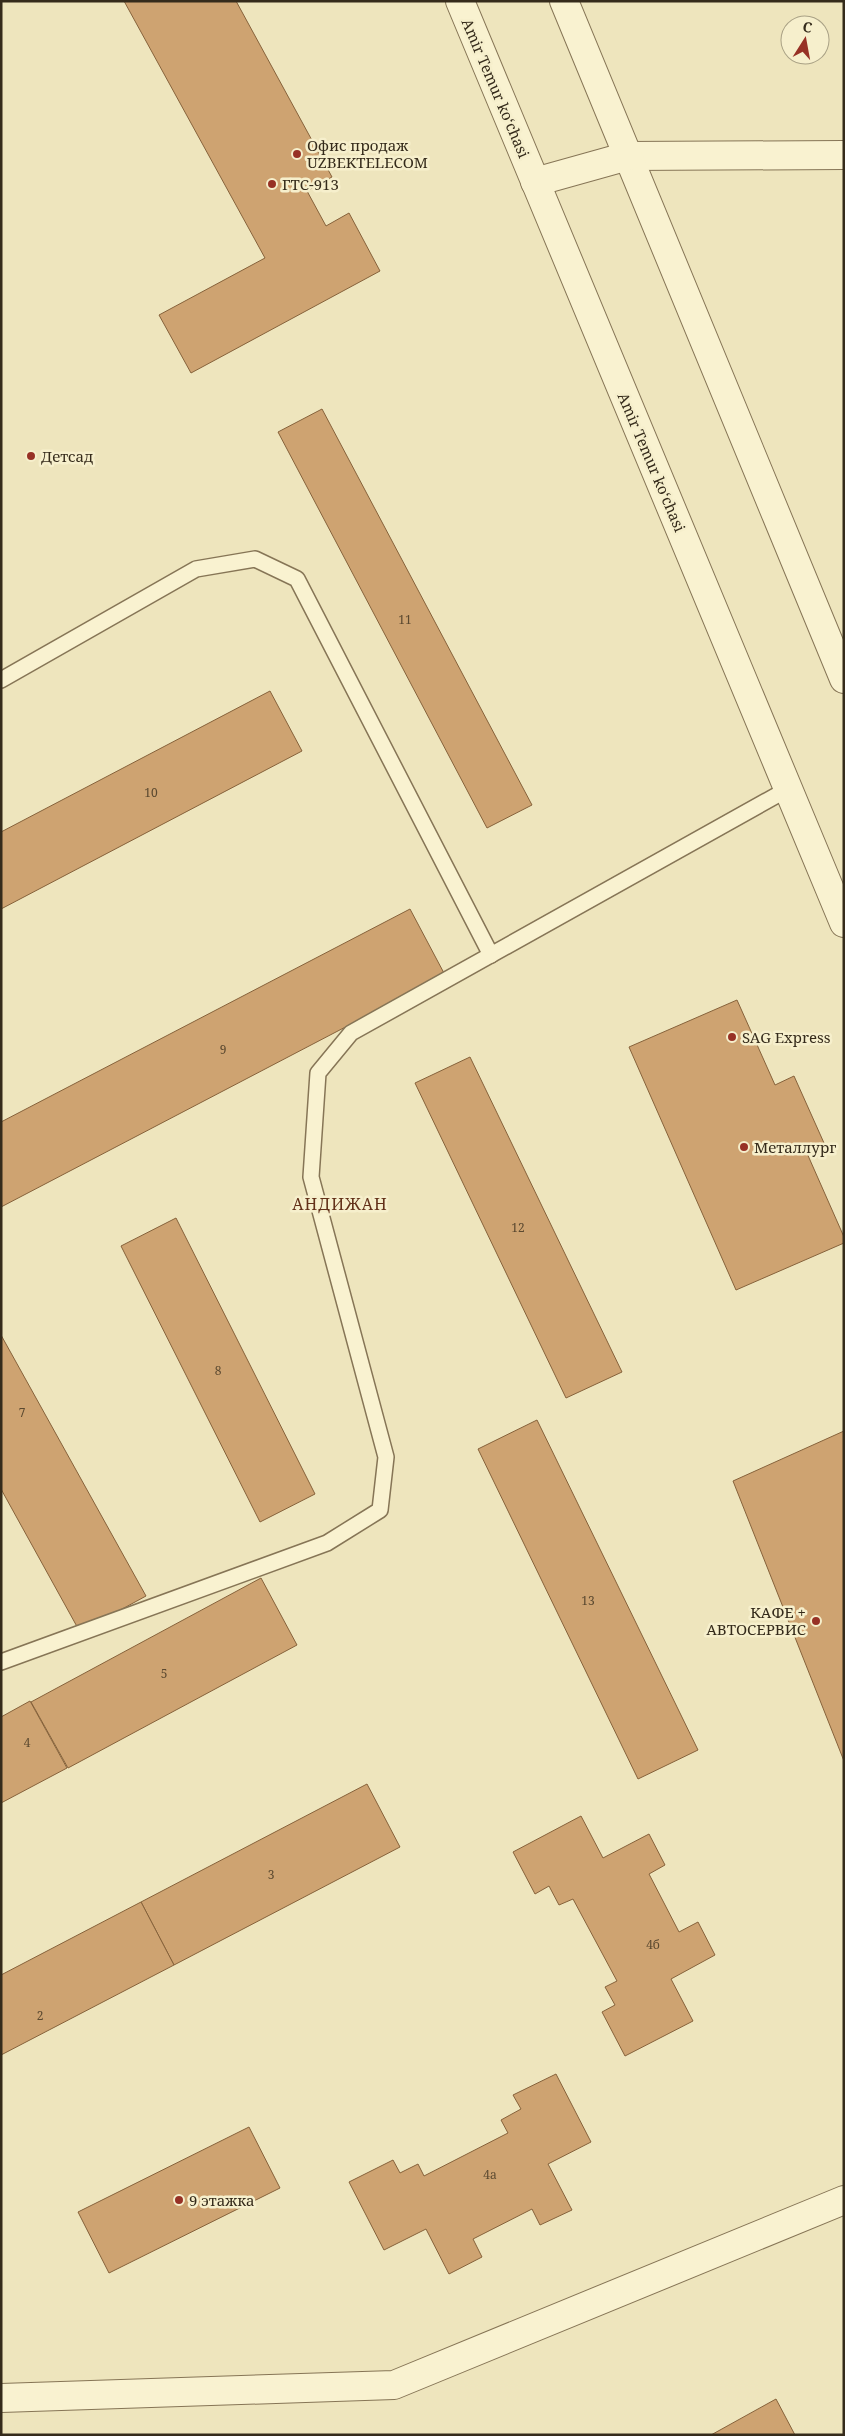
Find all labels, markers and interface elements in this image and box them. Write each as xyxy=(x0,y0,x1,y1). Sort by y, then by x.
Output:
street label: Amir Temur koʻchasi xyxy=(458,15,534,161)
north arrow xyxy=(780,15,830,65)
text: С xyxy=(801,17,814,37)
place label: Офис продаж UZBEKTELECOM xyxy=(307,135,428,172)
marker: Офис продаж UZBEKTELECOM xyxy=(291,148,303,160)
place label: ГТС-913 xyxy=(282,174,339,194)
marker: ГТС-913 xyxy=(266,178,278,190)
street label: Amir Temur koʻchasi xyxy=(614,389,690,535)
place label: Детсад xyxy=(41,446,93,466)
marker: Детсад xyxy=(25,450,37,462)
house number: 11 xyxy=(398,611,412,628)
house number: 10 xyxy=(144,784,158,801)
place label: SAG Express xyxy=(742,1027,831,1047)
marker: SAG Express xyxy=(726,1031,738,1043)
house number: 9 xyxy=(220,1041,226,1058)
place label: Металлург xyxy=(754,1137,836,1157)
marker: Металлург xyxy=(738,1141,750,1153)
district label: АНДИЖАН xyxy=(292,1193,388,1215)
house number: 12 xyxy=(511,1219,525,1236)
house number: 8 xyxy=(215,1362,222,1379)
house number: 7 xyxy=(19,1404,26,1421)
house number: 13 xyxy=(581,1592,595,1609)
place label: КАФЕ + АВТОСЕРВИС xyxy=(706,1602,806,1639)
marker: КАФЕ + АВТОСЕРВИС xyxy=(810,1615,822,1627)
house number: 5 xyxy=(161,1665,167,1682)
house number: 4 xyxy=(24,1734,31,1751)
house number: 3 xyxy=(268,1866,275,1883)
house number: 4б xyxy=(646,1936,660,1953)
house number: 2 xyxy=(37,2007,43,2024)
house number: 4а xyxy=(483,2166,497,2183)
place label: 9 этажка xyxy=(189,2190,255,2210)
marker: 9 этажка xyxy=(173,2194,185,2206)

